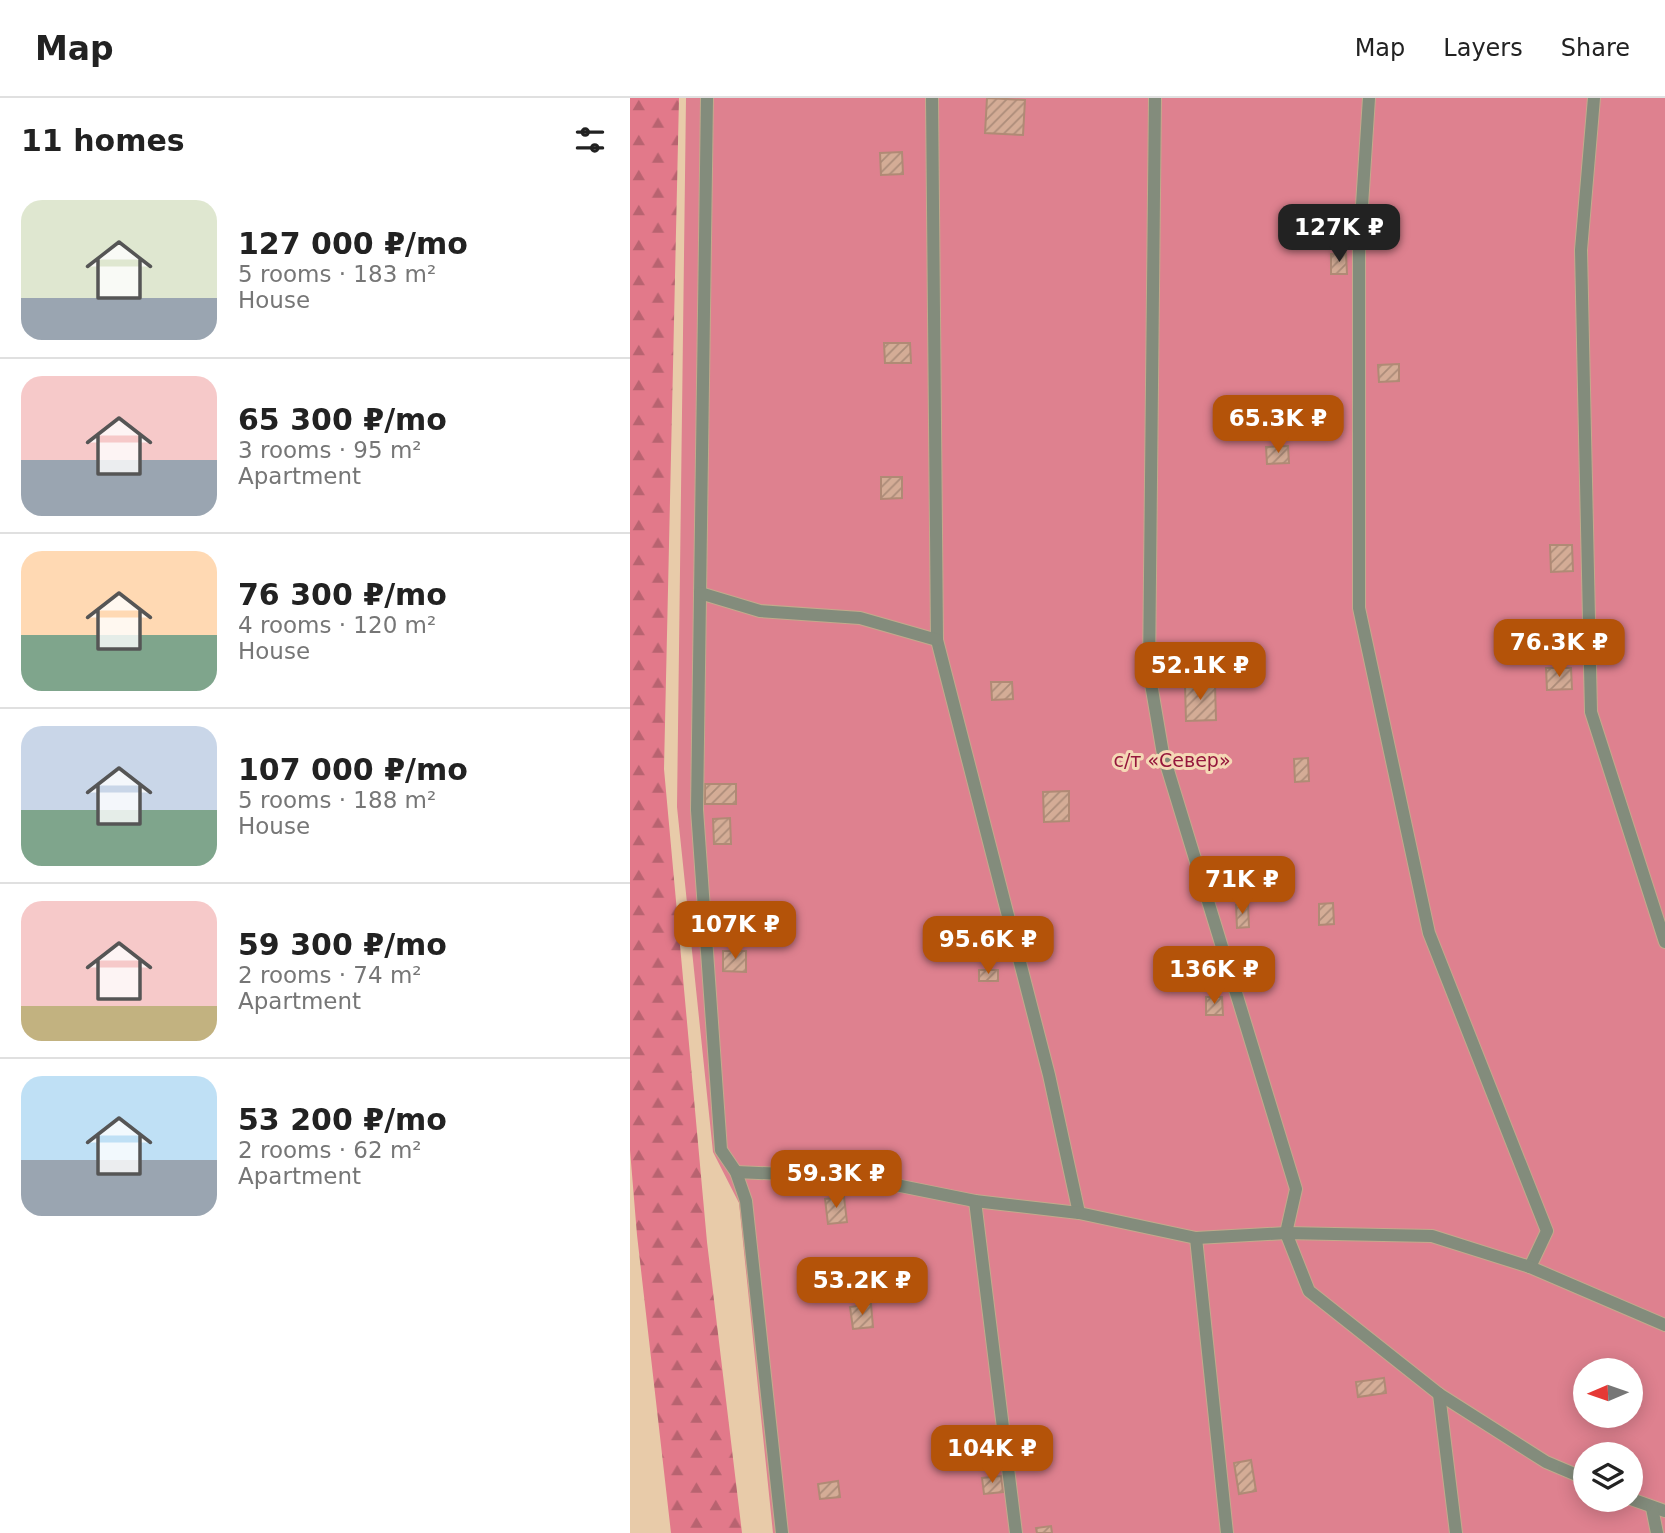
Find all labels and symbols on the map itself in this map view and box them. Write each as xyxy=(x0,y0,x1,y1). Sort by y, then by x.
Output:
pin: 127K ₽ xyxy=(1282,204,1396,264)
pin: 65.3K ₽ xyxy=(1213,396,1343,455)
pin: 76.3K ₽ xyxy=(1494,620,1624,679)
pin: 52.1K ₽ xyxy=(1135,642,1265,702)
park label: с/т «Север» xyxy=(1113,749,1231,771)
pin: 71K ₽ xyxy=(1193,856,1291,916)
pin: 107K ₽ xyxy=(678,902,792,961)
pin: 95.6K ₽ xyxy=(923,916,1053,976)
pin: 136K ₽ xyxy=(1157,946,1271,1006)
pin: 59.3K ₽ xyxy=(771,1150,901,1210)
pin: 53.2K ₽ xyxy=(797,1258,927,1317)
north arrow xyxy=(1573,1358,1643,1428)
pin: 104K ₽ xyxy=(935,1426,1049,1485)

